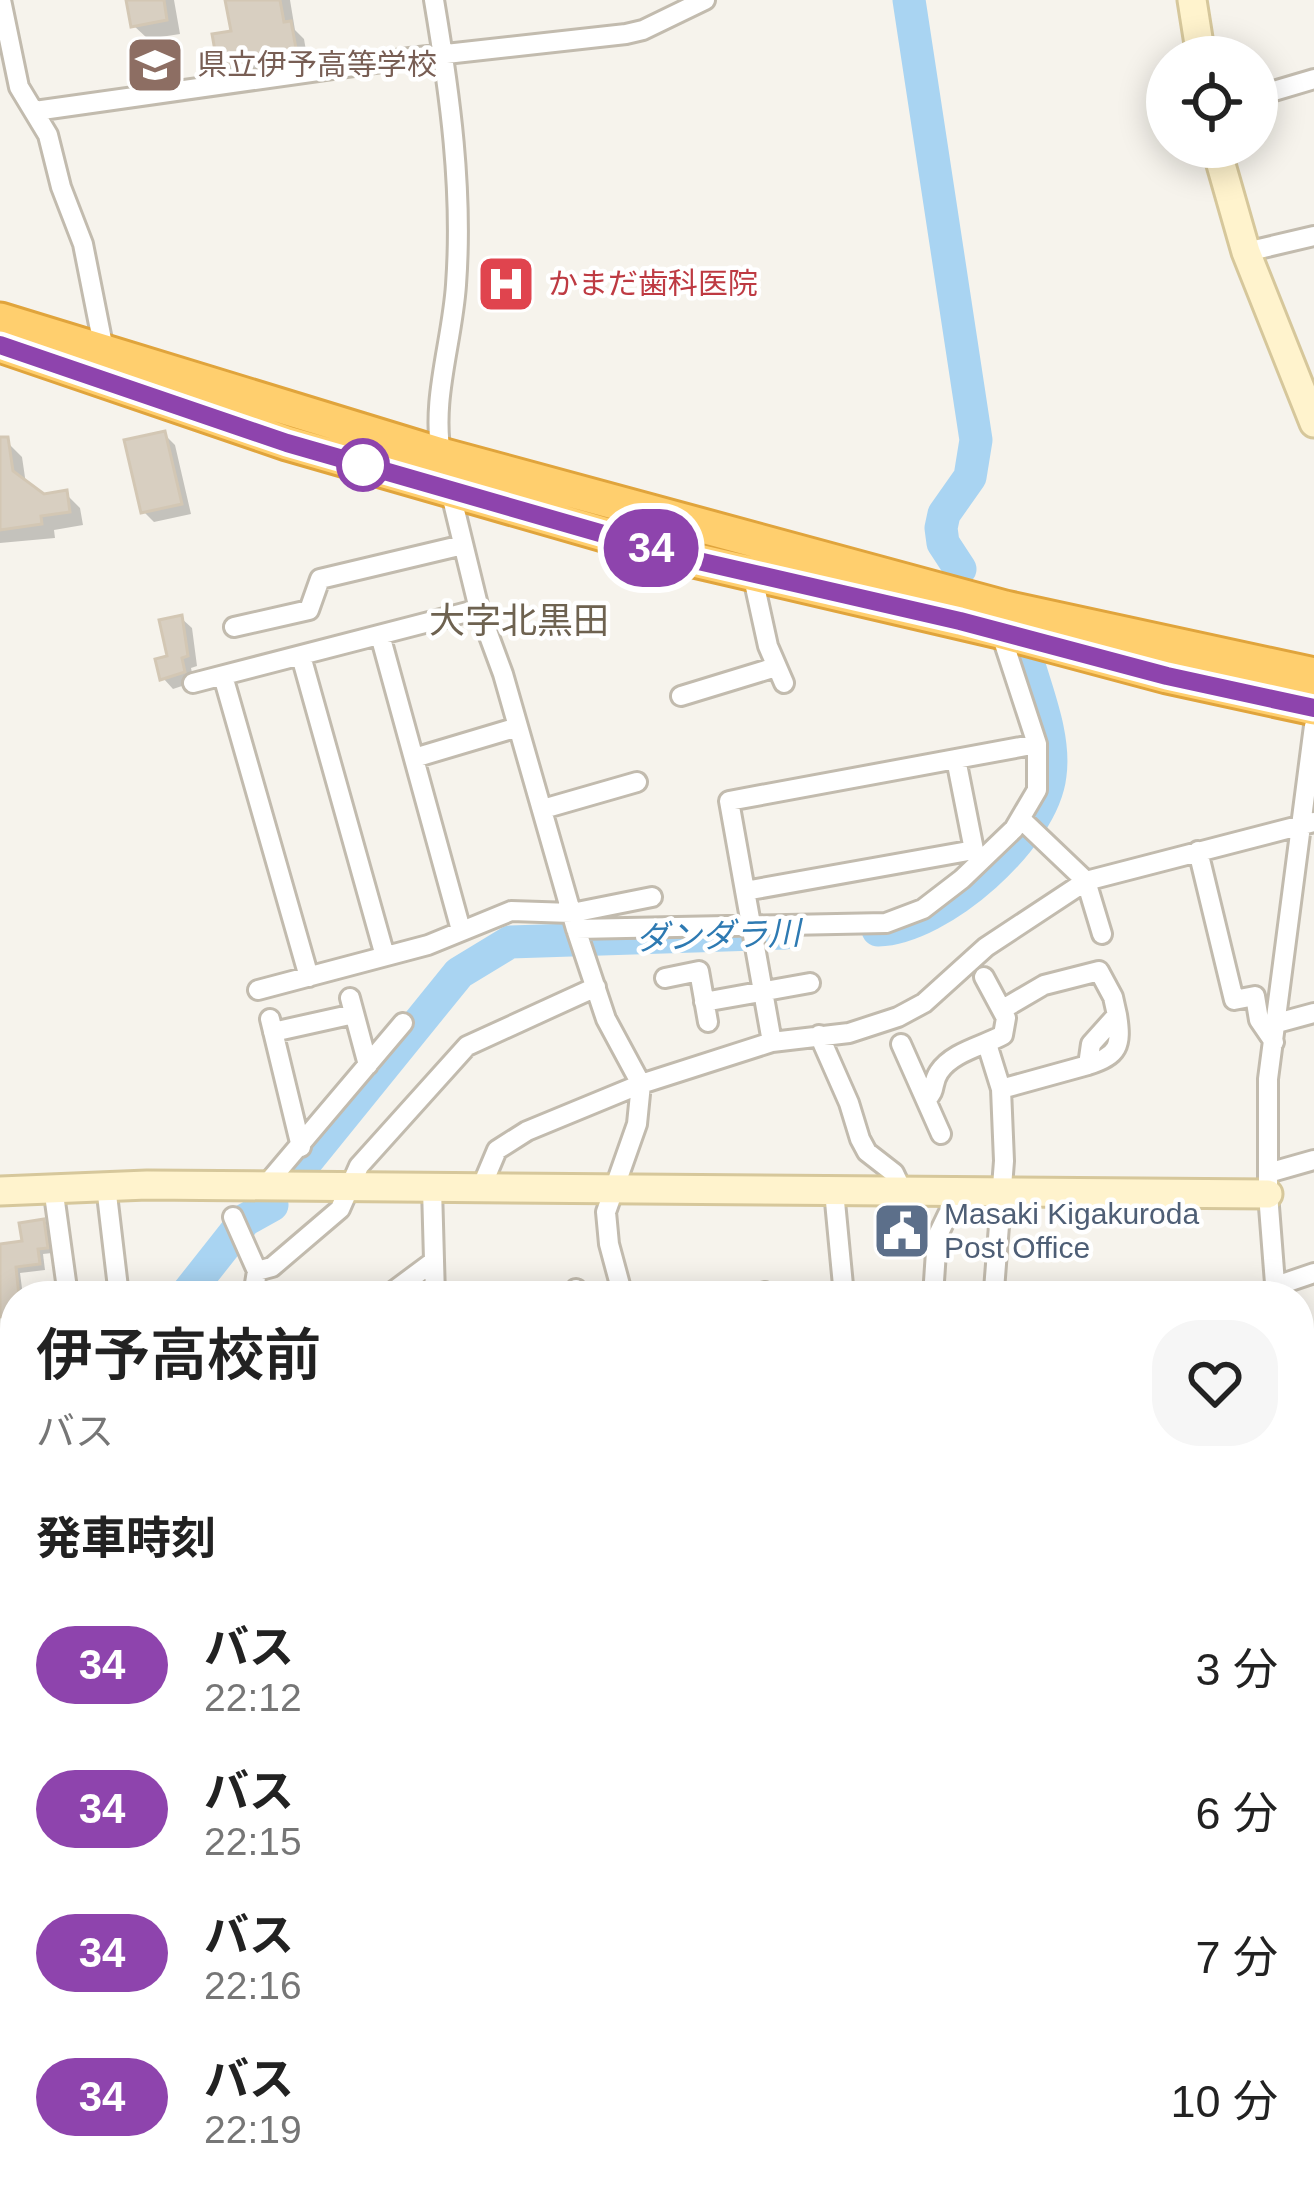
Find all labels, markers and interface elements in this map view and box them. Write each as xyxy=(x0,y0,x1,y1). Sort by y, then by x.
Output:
school or university icon: 県立伊予高等学校 xyxy=(124,34,186,96)
map controls xyxy=(1146,36,1278,168)
button: locate xyxy=(1146,36,1278,168)
place label: 県立伊予高等学校 xyxy=(197,48,437,81)
hospital icon: かまだ歯科医院 xyxy=(475,253,537,315)
place label: かまだ歯科医院 xyxy=(548,267,758,300)
unlabelled marker xyxy=(338,440,388,490)
line badge: 34 xyxy=(597,509,705,587)
text: 34 xyxy=(628,524,674,571)
district label: 大字北黒田 xyxy=(429,600,609,641)
water label: ダンダラ川 xyxy=(635,914,804,957)
place label: Masaki Kigakuroda Post Office xyxy=(944,1197,1199,1264)
public building icon: Masaki Kigakuroda Post Office xyxy=(871,1200,933,1262)
button: heart xyxy=(1152,1320,1278,1446)
text: 伊予高校前 xyxy=(36,1323,321,1387)
text: バス xyxy=(36,1410,114,1453)
text: 発車時刻 xyxy=(36,1513,216,1564)
text: バス xyxy=(204,1622,294,1673)
text: 34 xyxy=(79,1641,125,1688)
text: 3 分 xyxy=(1195,1644,1278,1695)
text: 22:12 xyxy=(204,1676,302,1719)
text: バス xyxy=(204,1766,294,1817)
text: 34 xyxy=(79,1785,125,1832)
text: 6 分 xyxy=(1195,1788,1278,1839)
text: 22:15 xyxy=(204,1820,302,1863)
text: バス xyxy=(204,1910,294,1961)
text: 34 xyxy=(79,1929,125,1976)
text: 7 分 xyxy=(1195,1932,1278,1983)
text: 22:16 xyxy=(204,1964,302,2007)
text: バス xyxy=(204,2054,294,2105)
text: 34 xyxy=(79,2073,125,2120)
text: 10 分 xyxy=(1170,2076,1278,2127)
text: 22:19 xyxy=(204,2108,302,2151)

